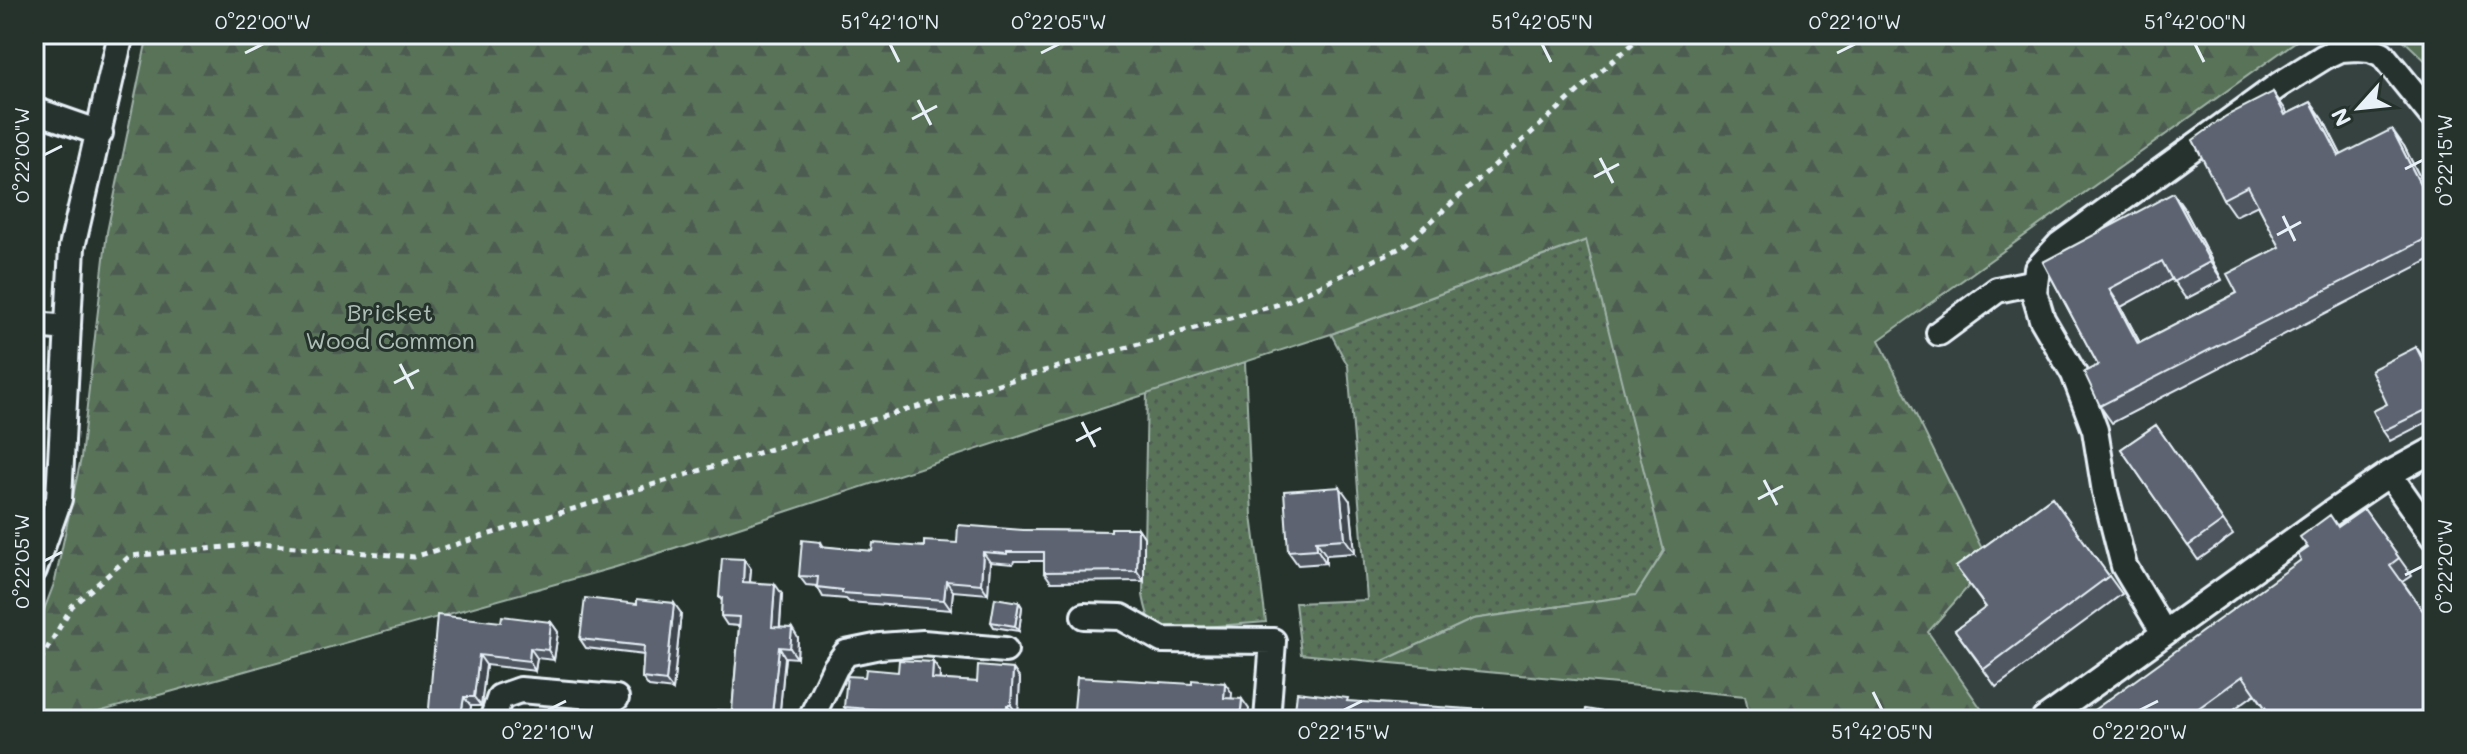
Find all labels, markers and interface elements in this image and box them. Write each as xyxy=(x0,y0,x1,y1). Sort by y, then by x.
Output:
text: 0°22'00"W xyxy=(215,8,311,34)
text: 51°42'10"N xyxy=(841,8,939,34)
text: 0°22'05"W xyxy=(1011,8,1107,34)
text: 51°42'05"N xyxy=(1491,8,1593,34)
text: 0°22'10"W xyxy=(1809,8,1901,34)
text: 51°42'00"N xyxy=(2144,8,2246,34)
north arrow xyxy=(2319,68,2399,148)
text: N xyxy=(2324,103,2357,131)
text: 0°22'00"W xyxy=(8,107,34,203)
text: 0°22'15"W xyxy=(2431,114,2457,206)
park label: Bricket Wood Common xyxy=(305,296,475,355)
text: 0°22'05"W xyxy=(8,513,34,609)
text: 0°22'20"W xyxy=(2431,519,2457,613)
text: 0°22'10"W xyxy=(502,718,594,744)
text: 0°22'15"W xyxy=(1298,718,1390,744)
text: 51°42'05"N xyxy=(1831,718,1933,744)
text: 0°22'20"W xyxy=(2093,718,2187,744)

